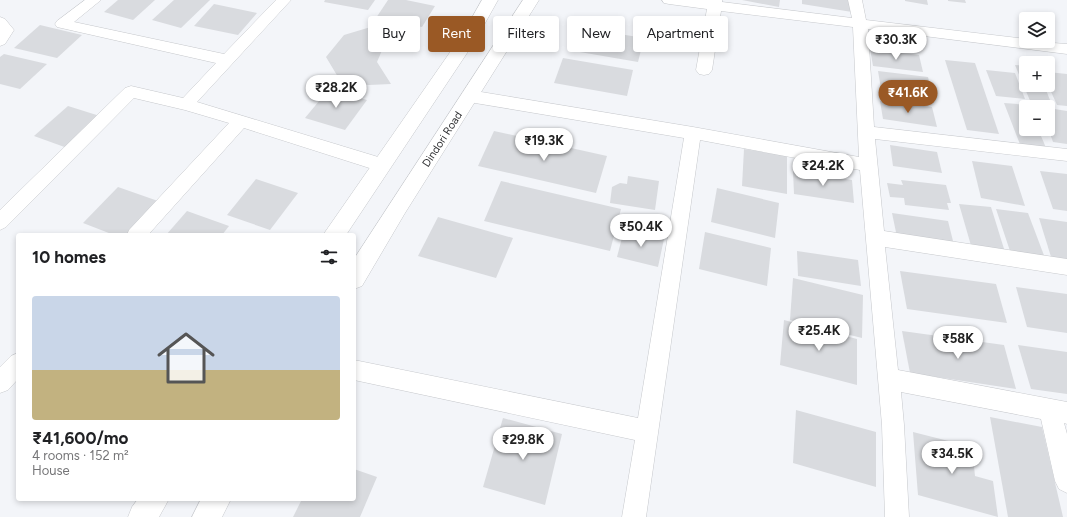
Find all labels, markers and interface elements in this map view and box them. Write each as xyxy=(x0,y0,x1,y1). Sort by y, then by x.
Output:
map controls xyxy=(1019,12,1055,136)
button: layers xyxy=(1019,12,1055,48)
chip: Buy xyxy=(368,16,420,52)
chip: Rent xyxy=(428,16,485,52)
chip: Filters xyxy=(493,16,559,52)
chip: New xyxy=(567,16,625,52)
chip: Apartment xyxy=(633,16,728,52)
pin: ₹30.3K xyxy=(863,27,929,61)
text: ₹30.3K xyxy=(875,32,917,47)
button: + xyxy=(1019,56,1055,92)
pin: ₹28.2K xyxy=(303,75,369,109)
text: ₹28.2K xyxy=(315,80,357,95)
pin: ₹41.6K xyxy=(875,80,941,114)
text: ₹41.6K xyxy=(888,85,928,100)
button: − xyxy=(1019,100,1055,136)
street label: Dindori Road xyxy=(420,109,465,169)
pin: ₹19.3K xyxy=(511,128,577,162)
text: ₹19.3K xyxy=(524,133,564,148)
pin: ₹24.2K xyxy=(790,153,856,187)
text: ₹24.2K xyxy=(802,158,844,173)
pin: ₹50.4K xyxy=(608,214,674,248)
text: ₹50.4K xyxy=(619,219,663,234)
icon: filters xyxy=(318,246,340,268)
text: 10 homes xyxy=(32,247,106,267)
pin: ₹25.4K xyxy=(786,318,852,352)
icon: home xyxy=(150,322,222,394)
text: ₹25.4K xyxy=(798,323,841,338)
pin: ₹58K xyxy=(934,326,982,360)
text: ₹58K xyxy=(942,331,974,346)
pin: ₹29.8K xyxy=(490,427,556,461)
text: ₹41,600/mo xyxy=(32,428,128,448)
text: ₹29.8K xyxy=(502,432,544,447)
pin: ₹34.5K xyxy=(919,441,985,475)
text: ₹34.5K xyxy=(931,446,973,461)
text: 4 rooms · 152 m² xyxy=(32,448,129,463)
text: House xyxy=(32,463,70,478)

